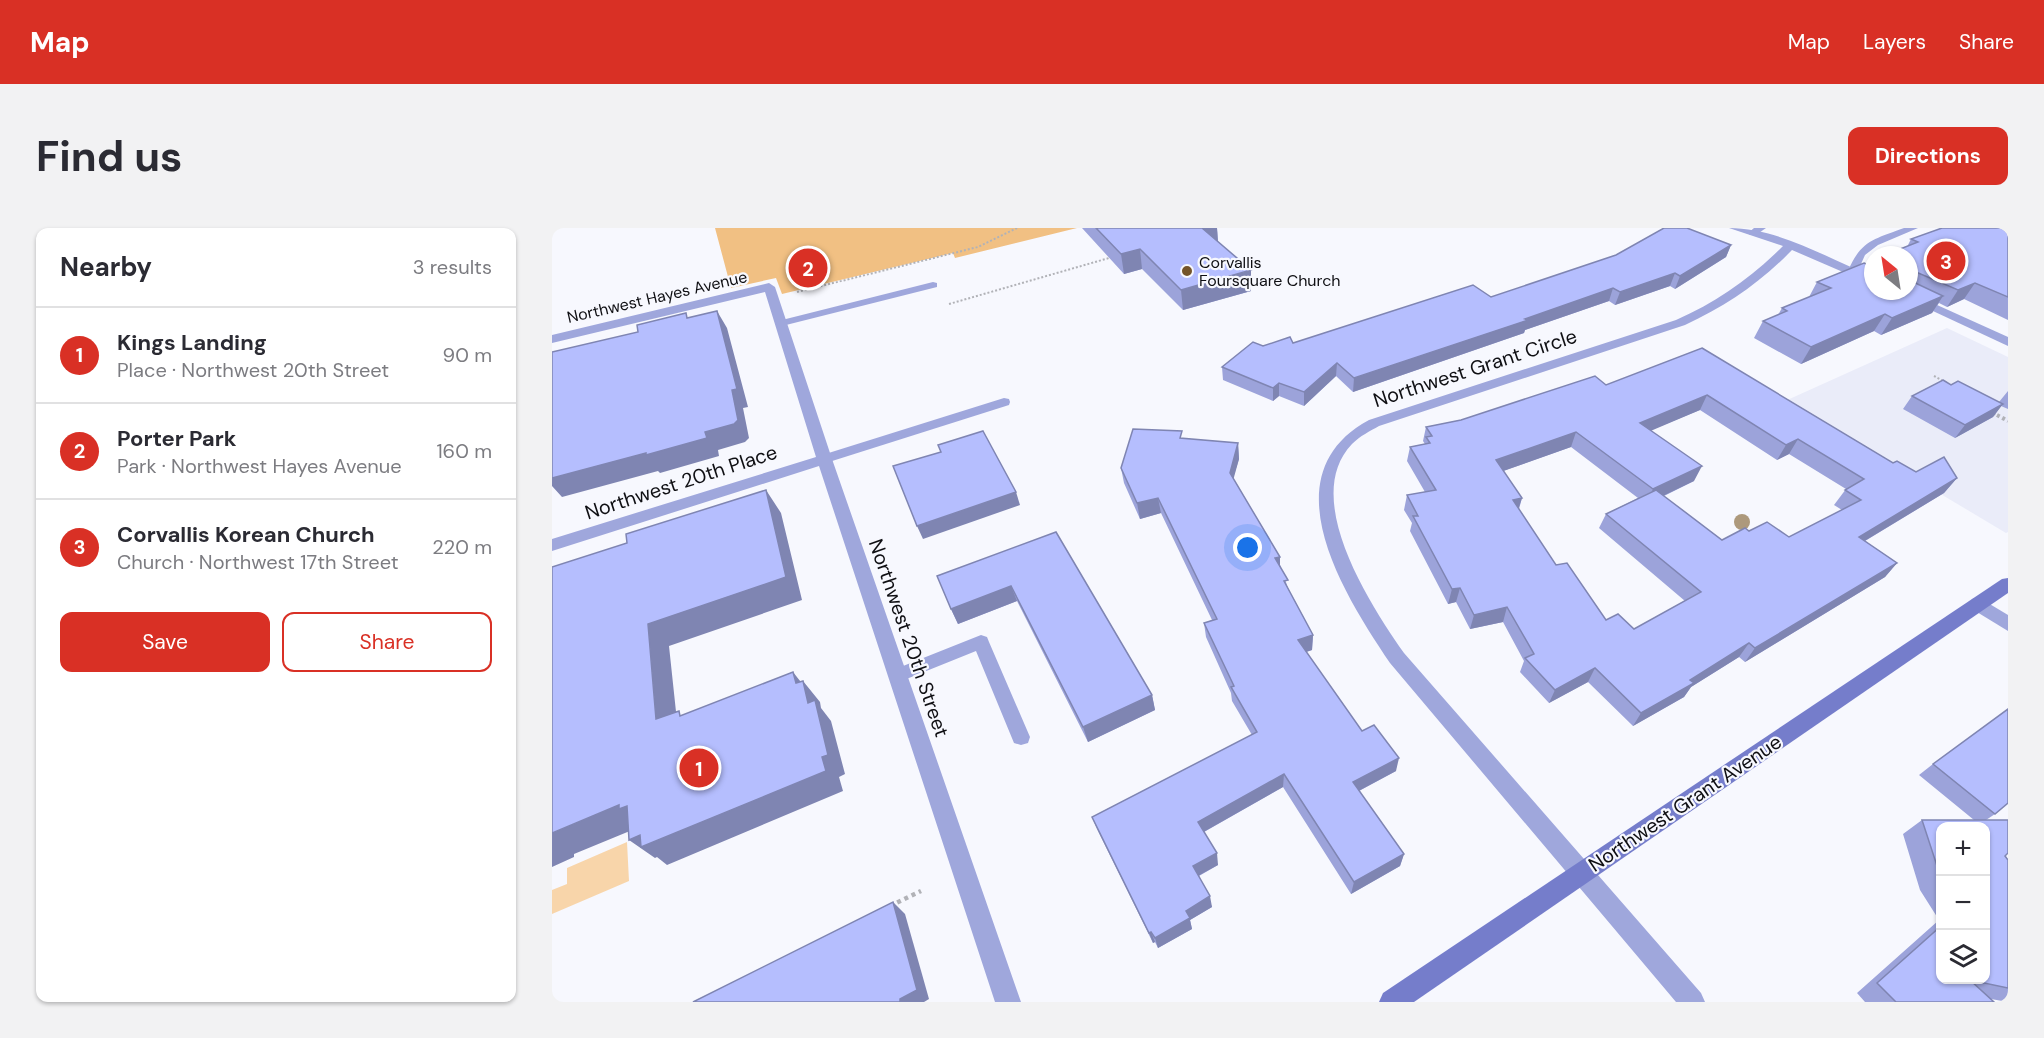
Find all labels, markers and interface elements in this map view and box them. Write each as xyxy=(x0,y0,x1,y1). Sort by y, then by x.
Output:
text: Map xyxy=(30,24,90,61)
text: Map xyxy=(1788,28,1830,56)
text: Layers xyxy=(1863,28,1926,56)
text: Share xyxy=(1959,28,2014,56)
button: Directions xyxy=(1848,127,2008,185)
text: Find us xyxy=(36,129,182,184)
pin: 3 xyxy=(1926,238,1966,284)
pin: 2 xyxy=(788,246,828,291)
north arrow xyxy=(1864,246,1918,300)
text: Nearby xyxy=(60,250,152,284)
place label: Corvallis Foursquare Church xyxy=(1199,252,1341,291)
text: 3 results xyxy=(413,254,492,280)
marker: Corvallis Foursquare Church xyxy=(1180,264,1194,278)
street label: Northwest Hayes Avenue xyxy=(565,266,749,328)
street label: Northwest Grant Circle xyxy=(1370,323,1580,413)
text: Kings Landing xyxy=(117,328,267,357)
text: 1 xyxy=(76,342,83,368)
text: 90 m xyxy=(443,342,492,368)
text: Place · Northwest 20th Street xyxy=(117,357,389,383)
text: Porter Park xyxy=(117,424,236,453)
text: 2 xyxy=(74,438,85,464)
text: 160 m xyxy=(436,438,492,464)
street label: Northwest 20th Place xyxy=(581,439,781,525)
text: Park · Northwest Hayes Avenue xyxy=(117,453,402,479)
text: Corvallis Korean Church xyxy=(117,520,375,549)
your location xyxy=(1233,533,1262,562)
text: 3 xyxy=(73,534,86,560)
text: 220 m xyxy=(432,534,492,560)
street label: Northwest 20th Street xyxy=(863,536,955,741)
text: Church · Northwest 17th Street xyxy=(117,549,399,575)
button: Save xyxy=(60,612,270,672)
button: Share xyxy=(282,612,492,672)
street label: Northwest Grant Avenue xyxy=(1583,729,1787,877)
pin: 1 xyxy=(680,746,718,790)
map controls xyxy=(1936,822,1990,984)
button: + xyxy=(1936,822,1990,876)
button: − xyxy=(1936,876,1990,930)
button: layers xyxy=(1936,930,1990,984)

